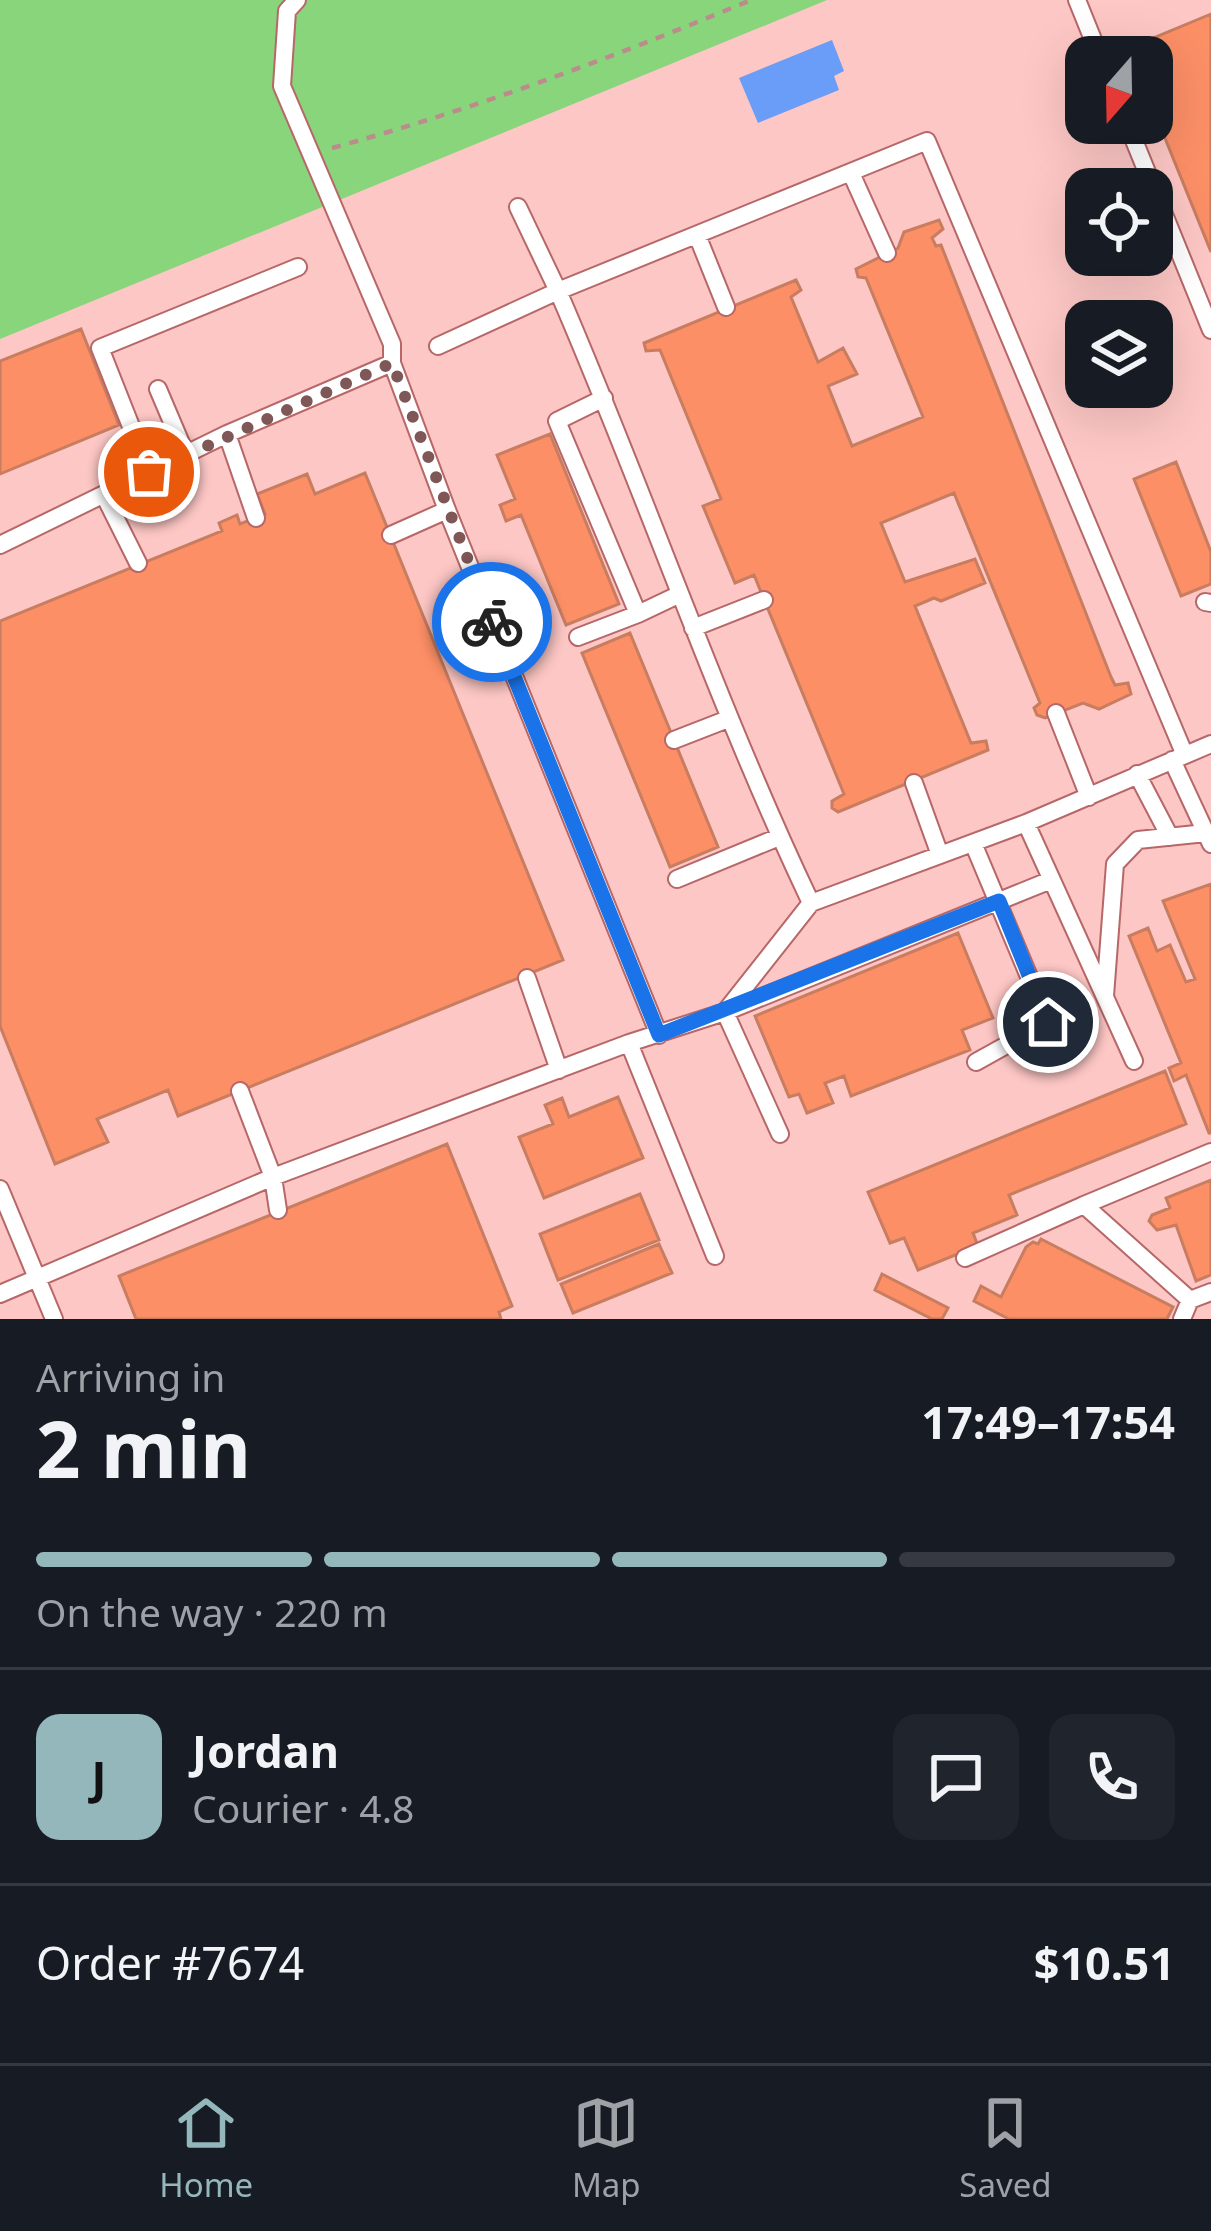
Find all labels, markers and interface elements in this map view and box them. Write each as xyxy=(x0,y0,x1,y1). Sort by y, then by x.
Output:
north arrow xyxy=(1065,36,1173,144)
map controls xyxy=(1065,36,1173,408)
button: locate xyxy=(1065,168,1173,276)
button: layers xyxy=(1065,300,1173,408)
pin xyxy=(98,421,200,523)
icon: bag xyxy=(116,439,182,505)
courier xyxy=(432,562,552,682)
icon: bike xyxy=(459,589,525,655)
pin xyxy=(997,971,1099,1073)
icon: home xyxy=(1015,989,1081,1055)
text: Arriving in xyxy=(36,1350,225,1403)
text: 17:49–17:54 xyxy=(921,1391,1175,1452)
text: 2 min xyxy=(36,1395,251,1501)
text: On the way · 220 m xyxy=(36,1585,388,1638)
button: chat xyxy=(893,1714,1019,1840)
button: phone xyxy=(1049,1714,1175,1840)
text: Jordan xyxy=(192,1720,339,1781)
text: J xyxy=(92,1746,106,1807)
text: Courier · 4.8 xyxy=(192,1781,414,1834)
text: Order #7674 xyxy=(36,1932,304,1993)
text: $10.51 xyxy=(1034,1932,1175,1993)
tab: Home xyxy=(159,2090,253,2207)
tab: Map xyxy=(572,2090,641,2207)
tab: Saved xyxy=(959,2090,1052,2207)

